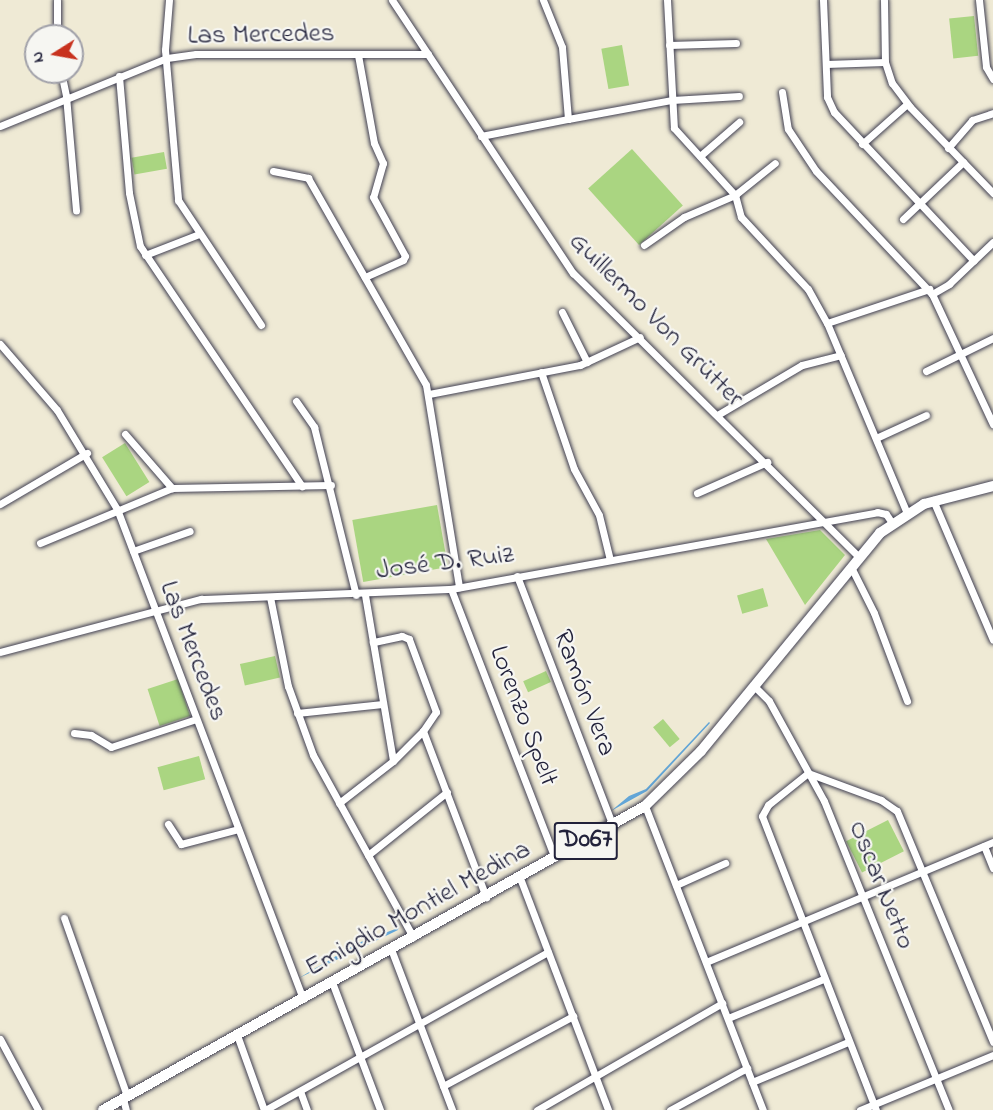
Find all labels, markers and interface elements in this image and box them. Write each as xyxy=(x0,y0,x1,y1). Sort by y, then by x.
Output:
street label: Las Mercedes xyxy=(187,18,335,52)
north arrow xyxy=(24,24,84,84)
text: N xyxy=(25,49,51,65)
street label: Guillermo Von Grütter xyxy=(562,226,750,414)
street label: José D. Ruiz xyxy=(374,538,516,588)
street label: Las Mercedes xyxy=(152,577,234,725)
street label: Ramón Vera xyxy=(545,625,623,761)
street label: Lorenzo Spelt xyxy=(481,641,565,791)
street label: Oscar Netto xyxy=(841,816,921,954)
road number: D067 xyxy=(553,818,619,864)
street label: Emigdio Montiel Medina xyxy=(300,834,536,984)

